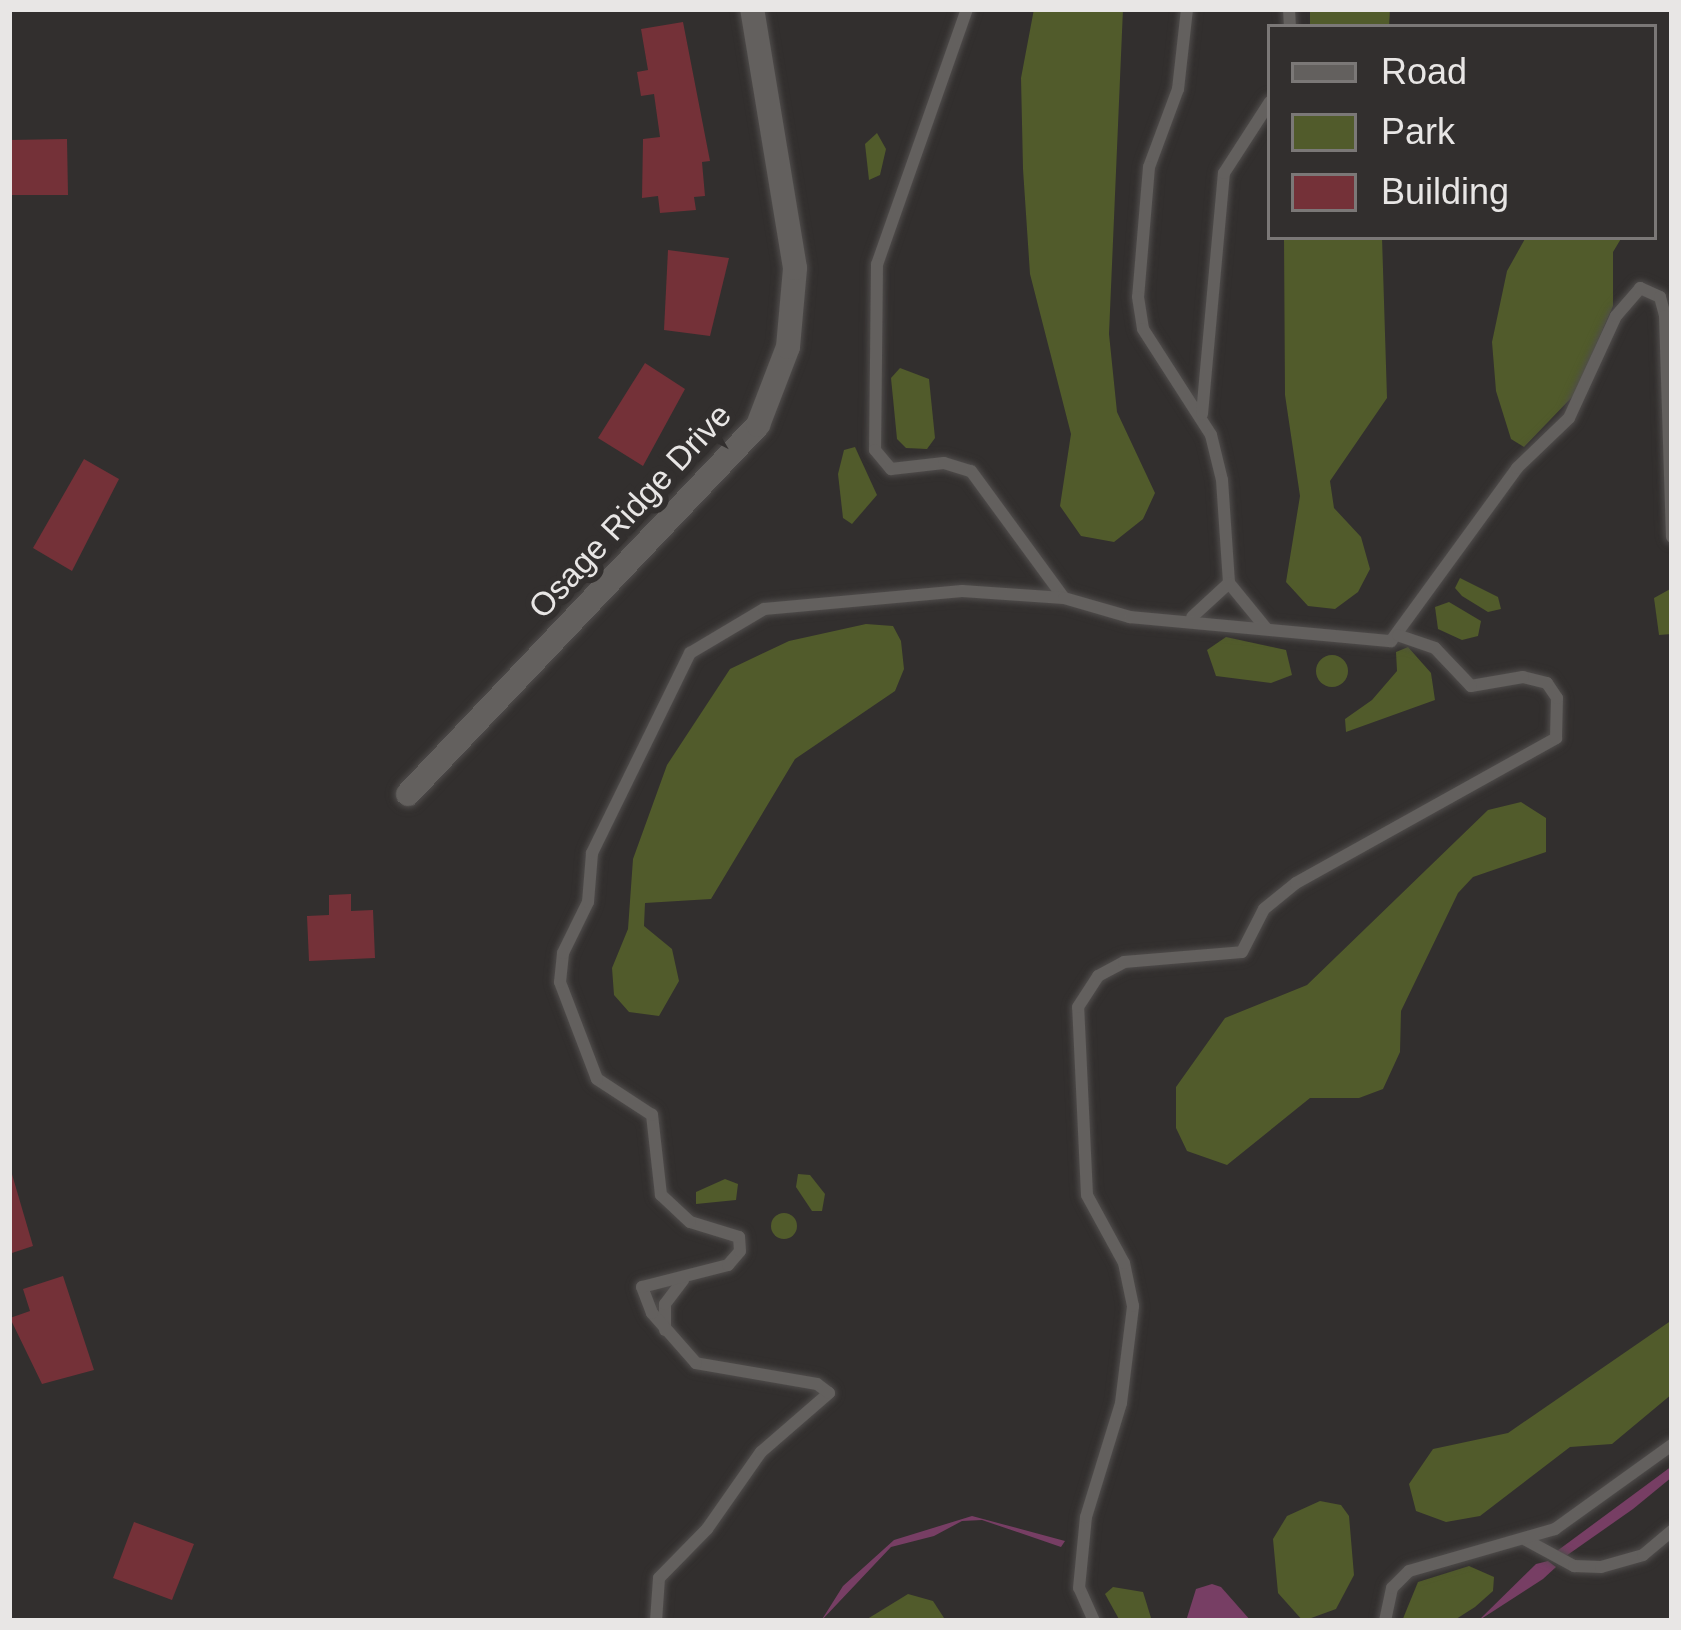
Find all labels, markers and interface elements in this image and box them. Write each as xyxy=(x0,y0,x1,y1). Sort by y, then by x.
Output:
legend xyxy=(1267,24,1657,240)
text: Road xyxy=(1381,51,1467,92)
text: Park xyxy=(1381,111,1455,152)
text: Building xyxy=(1381,171,1509,212)
street label: Osage Ridge Drive xyxy=(520,396,740,626)

